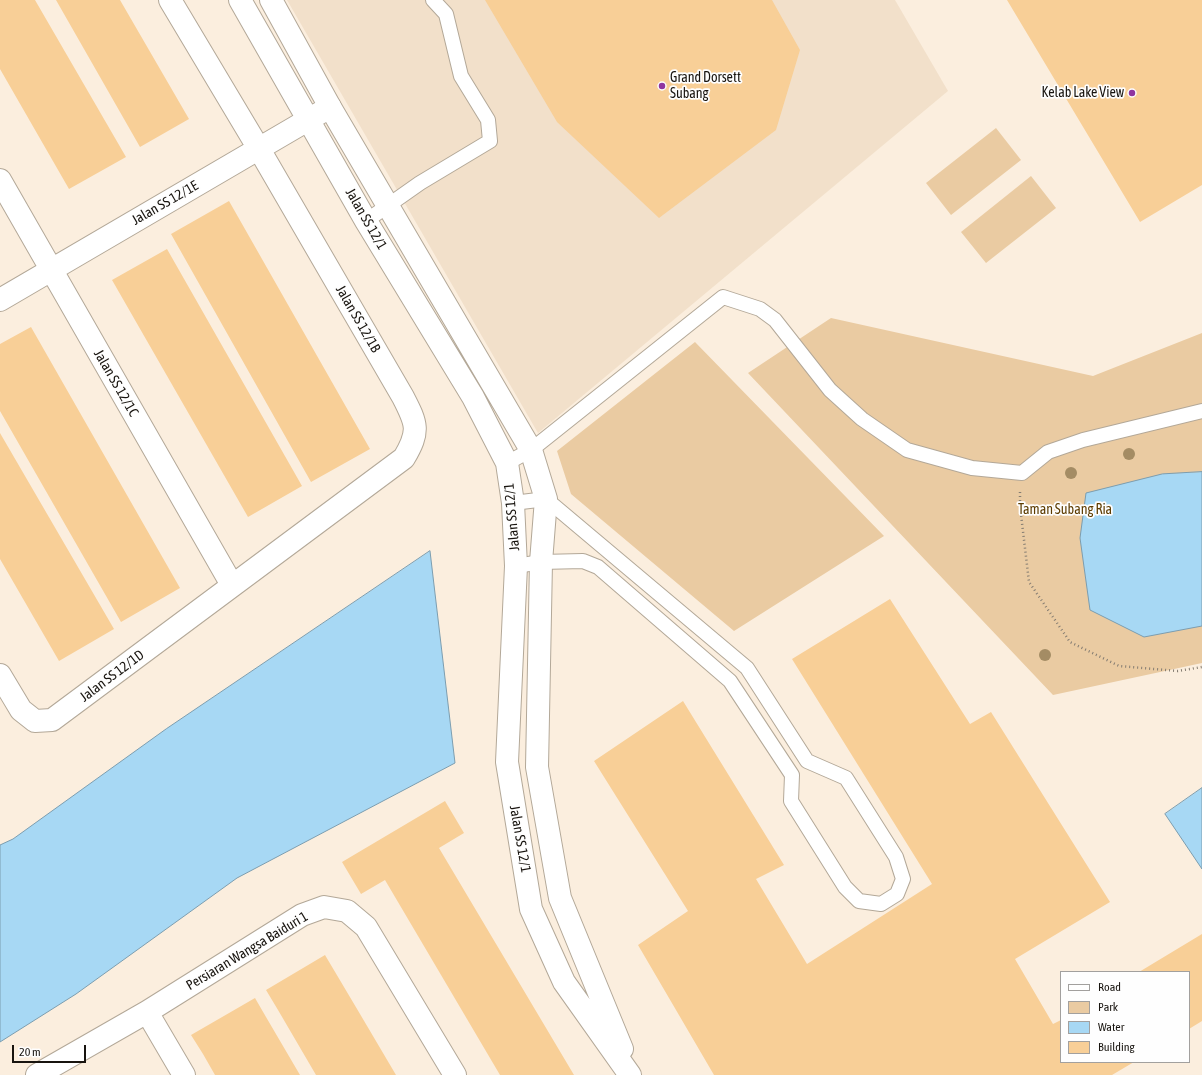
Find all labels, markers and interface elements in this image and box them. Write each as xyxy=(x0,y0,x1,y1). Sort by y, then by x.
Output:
place label: Grand Dorsett Subang xyxy=(670,70,741,102)
marker: Grand Dorsett Subang xyxy=(657,81,667,91)
place label: Kelab Lake View xyxy=(1042,85,1124,101)
marker: Kelab Lake View xyxy=(1127,88,1137,98)
street label: Jalan SS 12/1E xyxy=(129,177,201,229)
street label: Jalan SS 12/1 xyxy=(342,185,390,253)
street label: Jalan SS 12/1B xyxy=(332,282,384,356)
street label: Jalan SS 12/1C xyxy=(90,347,142,419)
street label: Jalan SS 12/1 xyxy=(501,482,523,552)
park label: Taman Subang Ria xyxy=(1018,502,1112,518)
street label: Jalan SS 12/1D xyxy=(77,646,147,706)
street label: Jalan SS 12/1 xyxy=(506,804,534,874)
street label: Persiaran Wangsa Baiduri 1 xyxy=(183,908,311,994)
legend xyxy=(1060,971,1190,1063)
text: Road xyxy=(1098,980,1121,994)
text: Park xyxy=(1098,1000,1118,1014)
text: Water xyxy=(1098,1020,1124,1034)
scale bar xyxy=(14,1037,88,1063)
text: Building xyxy=(1098,1040,1135,1054)
text: 20 m xyxy=(19,1045,41,1059)

